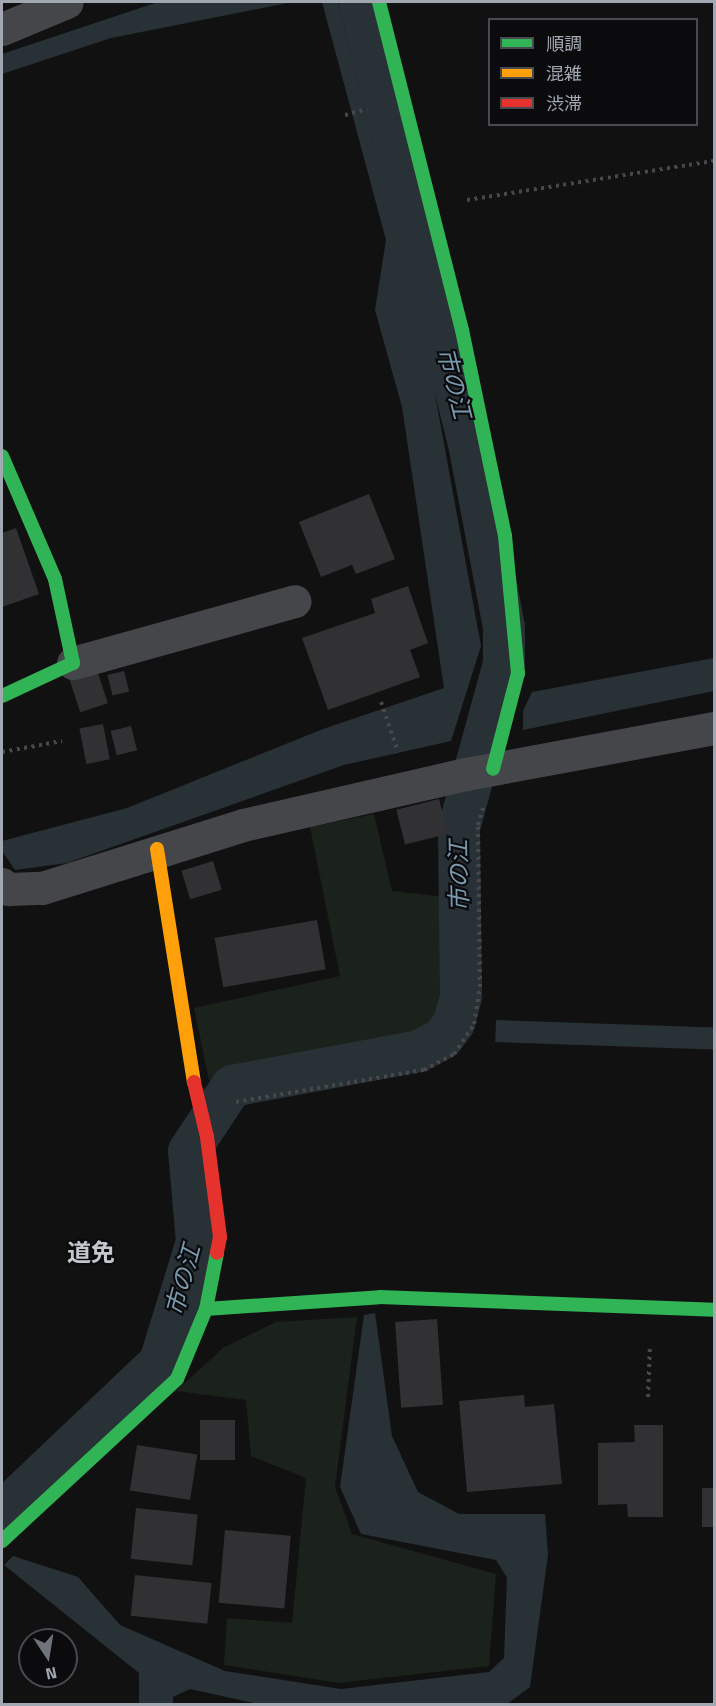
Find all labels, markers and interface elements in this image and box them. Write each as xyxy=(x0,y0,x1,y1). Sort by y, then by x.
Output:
legend xyxy=(488,18,698,126)
text: 順調 xyxy=(546,30,582,57)
text: 混雑 xyxy=(546,60,582,87)
text: 渋滞 xyxy=(546,90,582,117)
water label: 市の江 xyxy=(431,345,477,421)
water label: 市の江 xyxy=(444,840,474,912)
district label: 道免 xyxy=(67,1239,115,1267)
water label: 市の江 xyxy=(160,1241,206,1319)
north arrow xyxy=(18,1628,78,1688)
text: N xyxy=(43,1661,59,1687)

